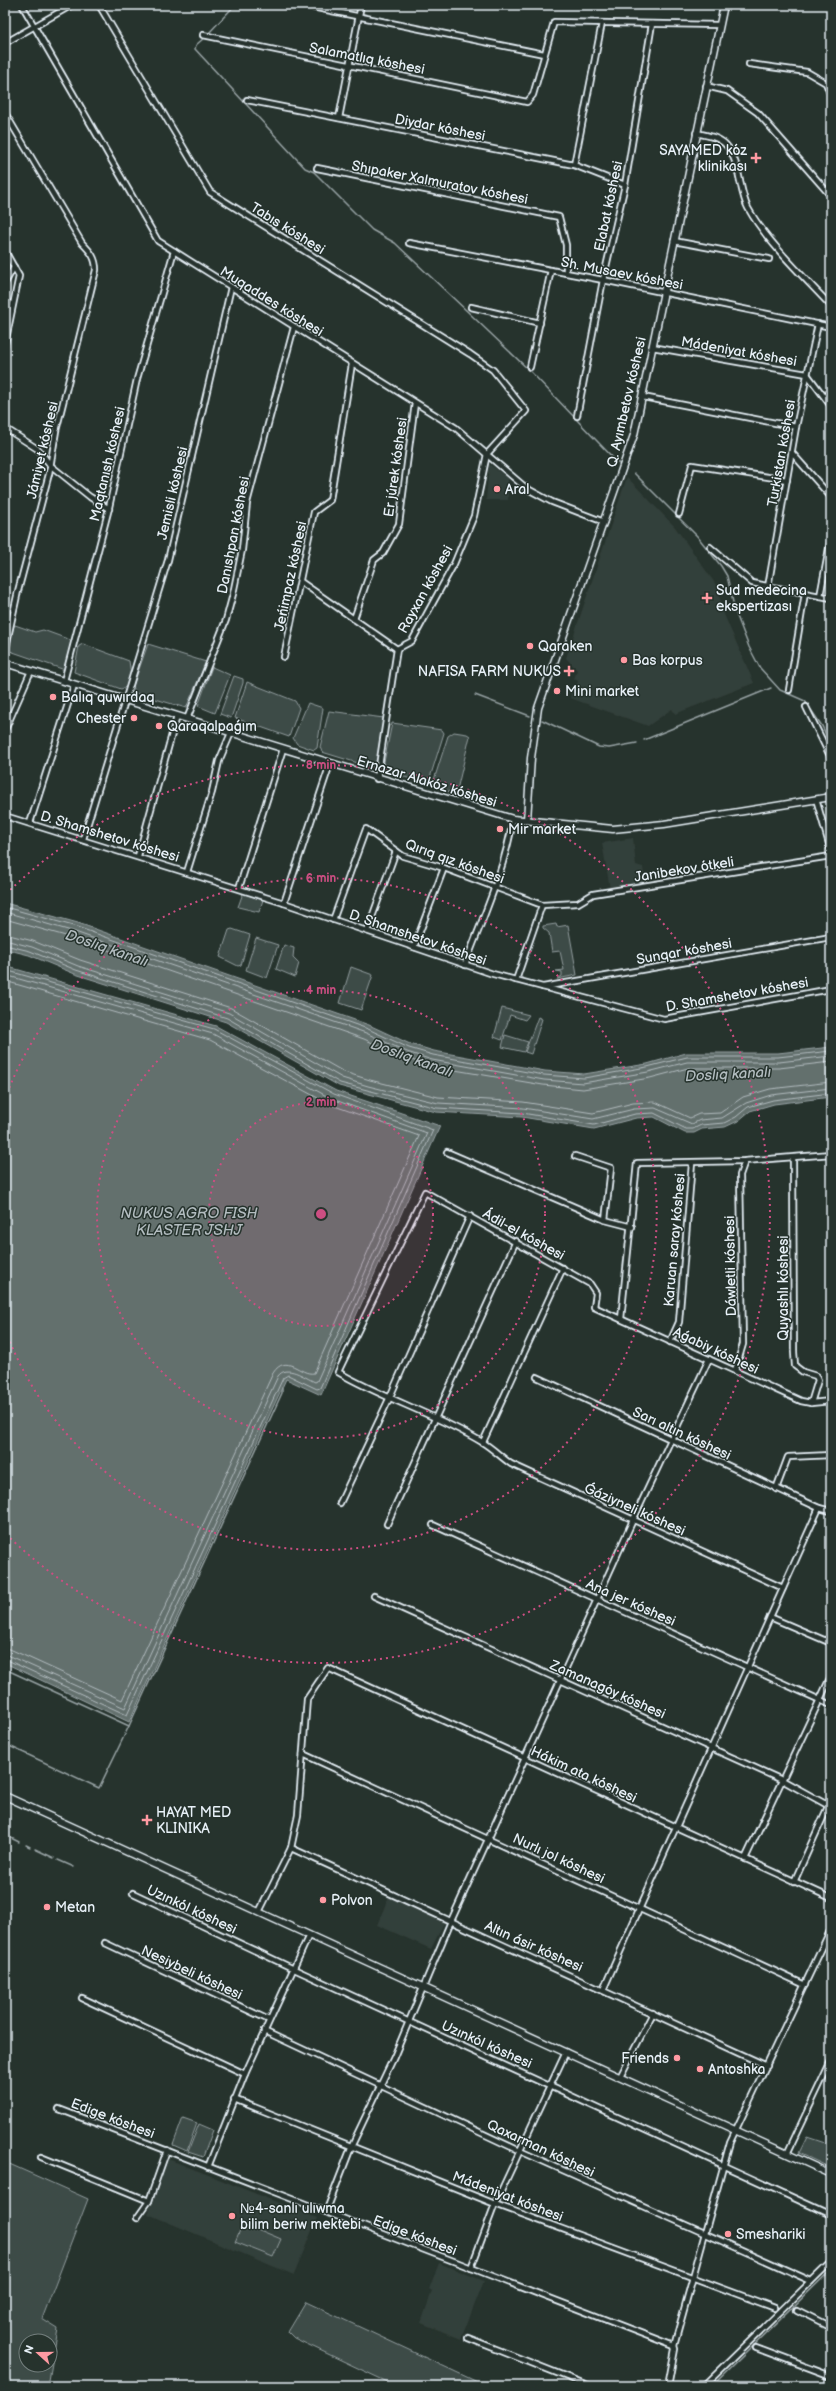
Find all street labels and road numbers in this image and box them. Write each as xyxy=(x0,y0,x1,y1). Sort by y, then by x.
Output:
street label: Salamatlıq kóshesi xyxy=(308,39,426,78)
street label: Diydar kóshesi xyxy=(393,110,487,145)
street label: Shıpaker Xalmuratov kóshesi xyxy=(350,157,530,208)
street label: Elabat kóshesi xyxy=(591,159,626,253)
street label: Tabıs kóshesi xyxy=(247,199,328,258)
street label: Sh. Musaev kóshesi xyxy=(559,253,684,294)
street label: Muqaddes kóshesi xyxy=(217,263,327,340)
street label: Mádeniyat kóshesi xyxy=(680,333,798,370)
street label: Q. Ayımbetov kóshesi xyxy=(603,335,650,469)
street label: Turkistan kóshesi xyxy=(764,398,799,508)
street label: Jámiyet kóshesi xyxy=(23,400,62,500)
street label: Maqtanısh kóshesi xyxy=(86,405,129,523)
street label: Er júrek kóshesi xyxy=(380,416,411,518)
street label: Jemisli kóshesi xyxy=(154,445,191,541)
street label: Danıshpan kóshesi xyxy=(214,475,253,595)
street label: Jeńimpaz kóshesi xyxy=(271,520,310,633)
street label: Rayxan kóshesi xyxy=(394,542,457,636)
street label: Ernazar Alakóz kóshesi xyxy=(355,752,499,811)
street label: D. Shamshetov kóshesi xyxy=(38,807,181,866)
street label: Qırıq qız kóshesi xyxy=(403,836,507,887)
street label: Janibekov ótkeli xyxy=(633,853,735,886)
street label: D. Shamshetov kóshesi xyxy=(347,906,489,969)
street label: Sunqar kóshesi xyxy=(635,935,733,968)
street label: D. Shamshetov kóshesi xyxy=(665,974,810,1015)
street label: Karuan saray kóshesi xyxy=(660,1173,689,1307)
street label: Ádil-el kóshesi xyxy=(480,1204,568,1264)
street label: Dáwletli kóshesi xyxy=(721,1215,740,1317)
street label: Quyashlı kóshesi xyxy=(775,1235,792,1341)
street label: Aǵabiy kóshesi xyxy=(670,1323,761,1378)
street label: Sarı altın kóshesi xyxy=(630,1403,734,1464)
street label: Ǵáziyneli kóshesi xyxy=(582,1479,688,1539)
street label: Ana jer kóshesi xyxy=(583,1575,678,1630)
street label: Zamanagóy kóshesi xyxy=(546,1656,668,1723)
street label: Hákim ata kóshesi xyxy=(528,1742,639,1806)
street label: Nurlı jol kóshesi xyxy=(510,1830,608,1887)
street label: Uzınkól kóshesi xyxy=(144,1881,240,1938)
street label: Altın ásir kóshesi xyxy=(482,1917,586,1976)
street label: Nesiybeli kóshesi xyxy=(139,1942,245,2003)
street label: Uzınkól kóshesi xyxy=(439,2017,535,2072)
street label: Edige kóshesi xyxy=(68,2095,157,2142)
street label: Qaxarman kóshesi xyxy=(484,2116,597,2181)
street label: Mádeniyat kóshesi xyxy=(450,2168,566,2225)
street label: Edige kóshesi xyxy=(370,2212,459,2259)

